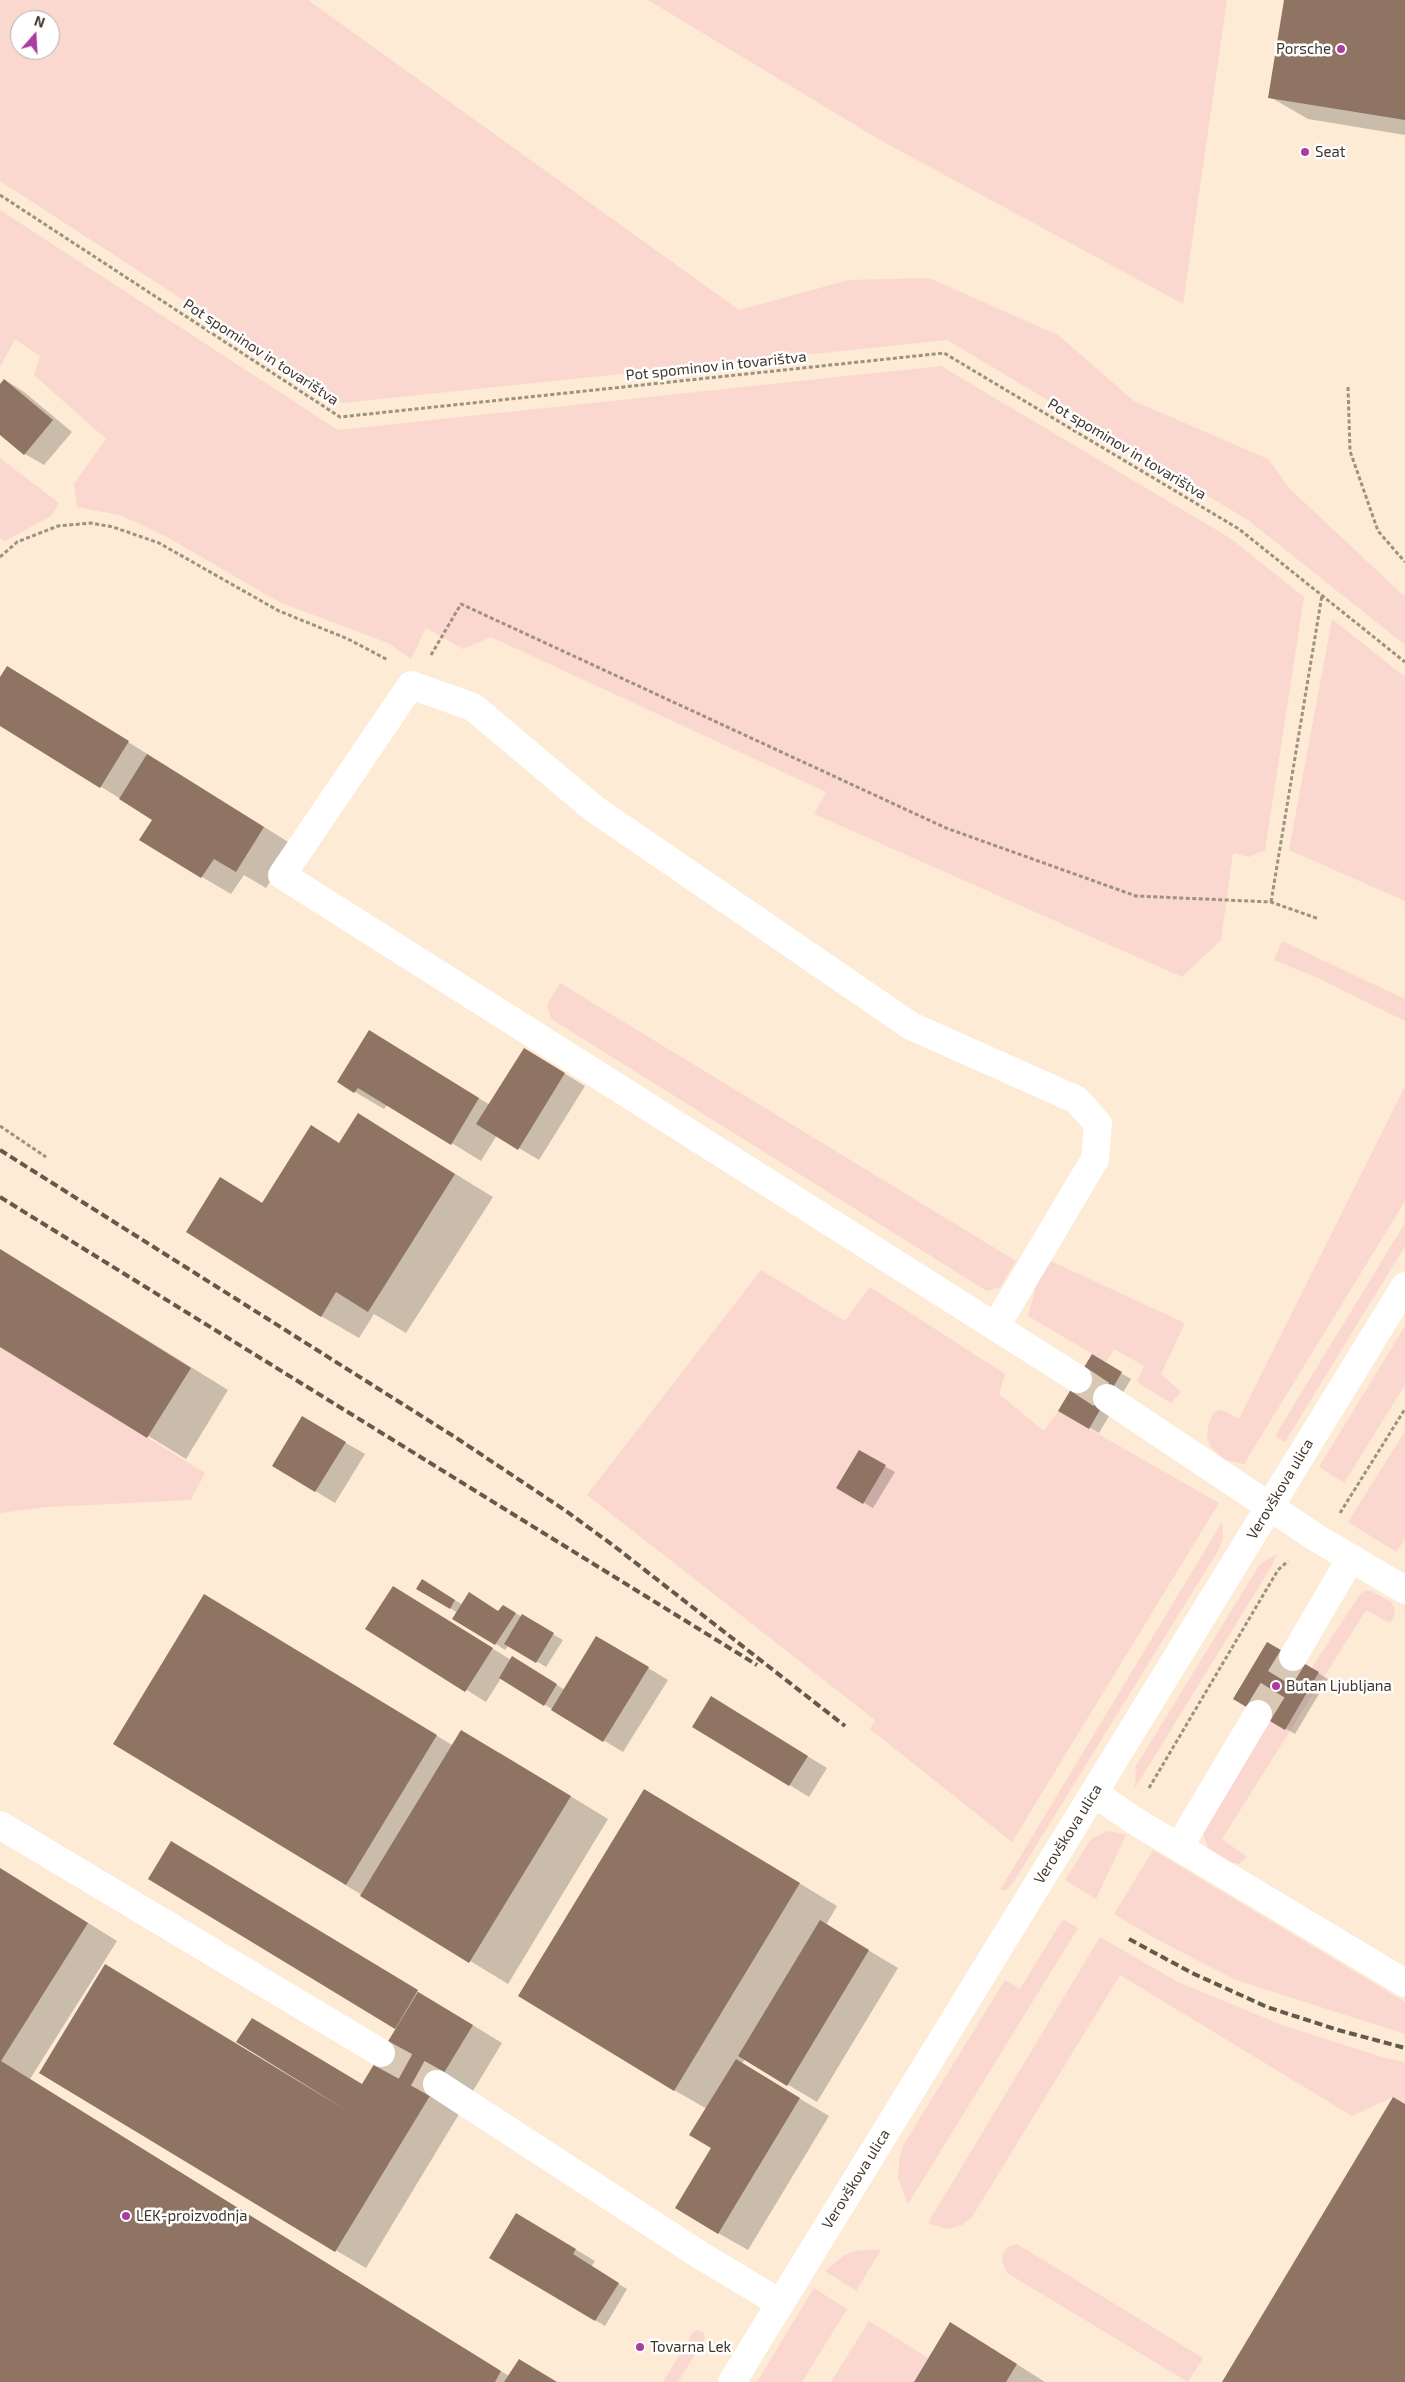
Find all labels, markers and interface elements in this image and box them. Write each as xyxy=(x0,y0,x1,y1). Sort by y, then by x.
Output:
north arrow xyxy=(10,10,60,60)
text: N xyxy=(32,12,47,31)
place label: Porsche xyxy=(1276,40,1331,58)
marker: Porsche xyxy=(1335,43,1347,55)
place label: Seat xyxy=(1315,143,1345,161)
marker: Seat xyxy=(1299,146,1311,158)
street label: Pot spominov in tovarištva xyxy=(180,295,342,409)
street label: Pot spominov in tovarištva xyxy=(625,348,807,384)
street label: Pot spominov in tovarištva xyxy=(1044,394,1210,504)
street label: Verovškova ulica xyxy=(1243,1435,1317,1543)
place label: Butan Ljubljana xyxy=(1286,1677,1392,1695)
marker: Butan Ljubljana xyxy=(1270,1680,1282,1692)
street label: Verovškova ulica xyxy=(1030,1781,1106,1887)
street label: Verovškova ulica xyxy=(818,2126,894,2232)
place label: LEK-proizvodnja xyxy=(136,2207,247,2225)
marker: LEK-proizvodnja xyxy=(120,2210,132,2222)
place label: Tovarna Lek xyxy=(650,2338,731,2356)
marker: Tovarna Lek xyxy=(634,2341,646,2353)

